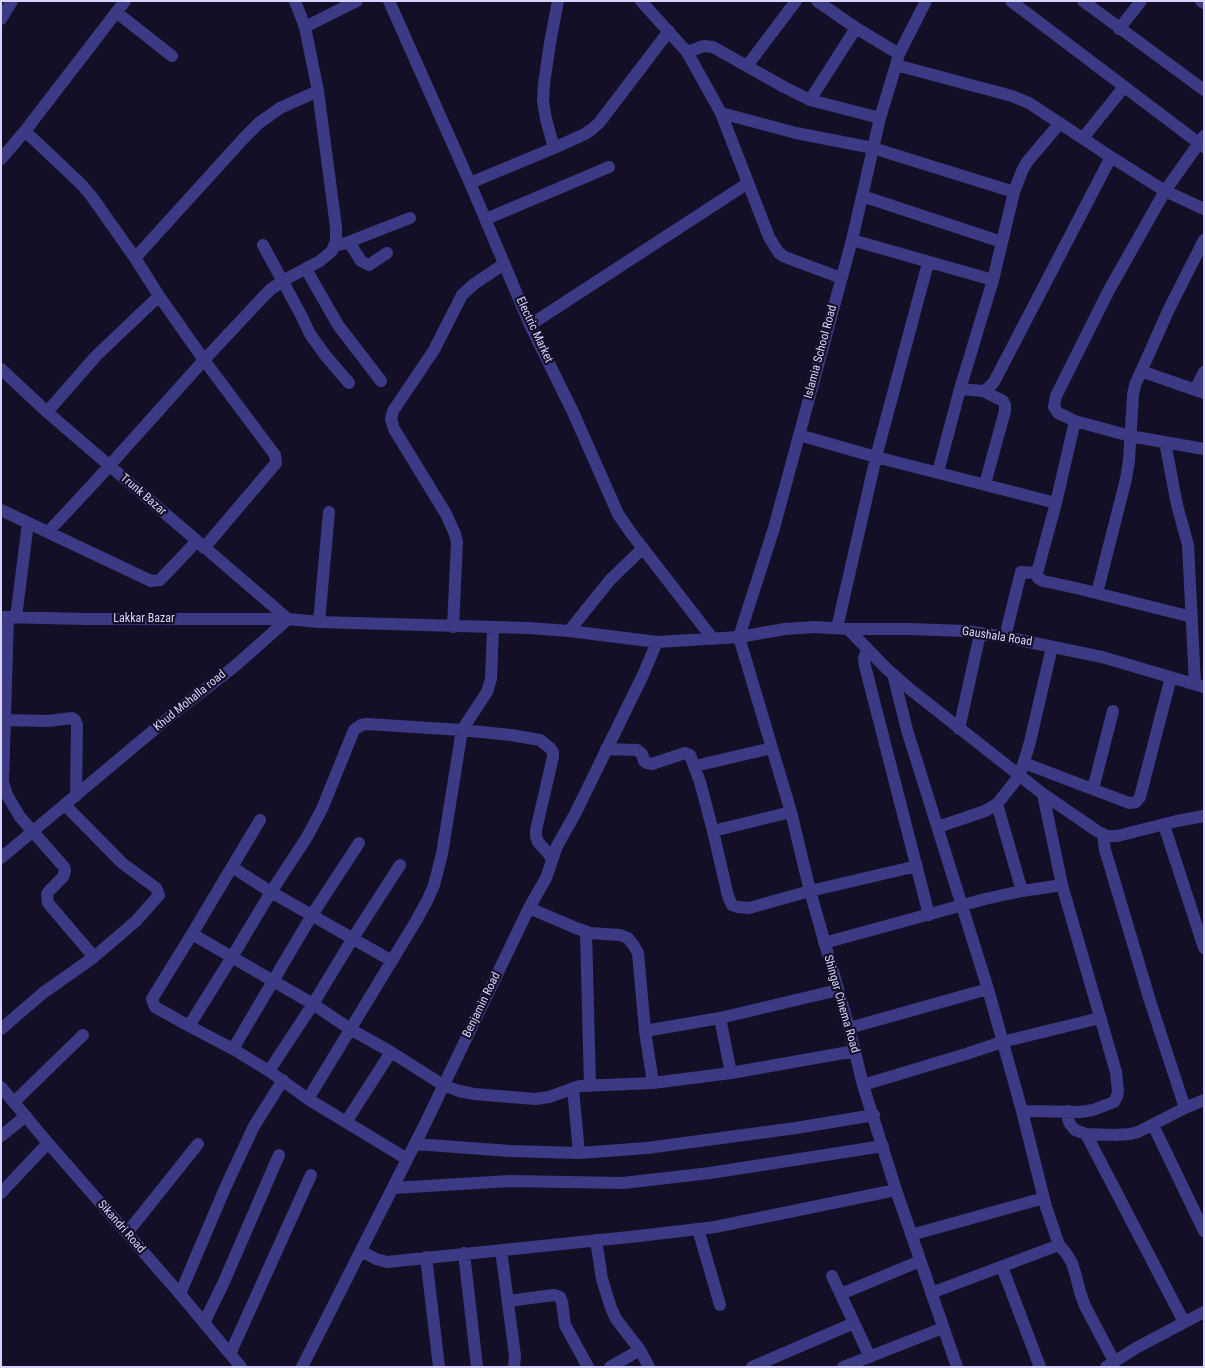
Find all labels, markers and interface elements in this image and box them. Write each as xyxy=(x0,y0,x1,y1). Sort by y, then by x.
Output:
street label: Electric Market xyxy=(512,295,556,365)
street label: Islamia School Road xyxy=(802,304,840,400)
street label: Trunk Bazar xyxy=(117,471,169,519)
street label: Lakkar Bazar xyxy=(113,612,175,626)
street label: Gaushala Road xyxy=(961,624,1033,650)
street label: Khud Mohalla road xyxy=(151,667,229,735)
street label: Shingar Cinema Road xyxy=(820,953,862,1055)
street label: Benjamin Road xyxy=(460,970,504,1040)
street label: Sikandri Road xyxy=(94,1198,148,1256)

